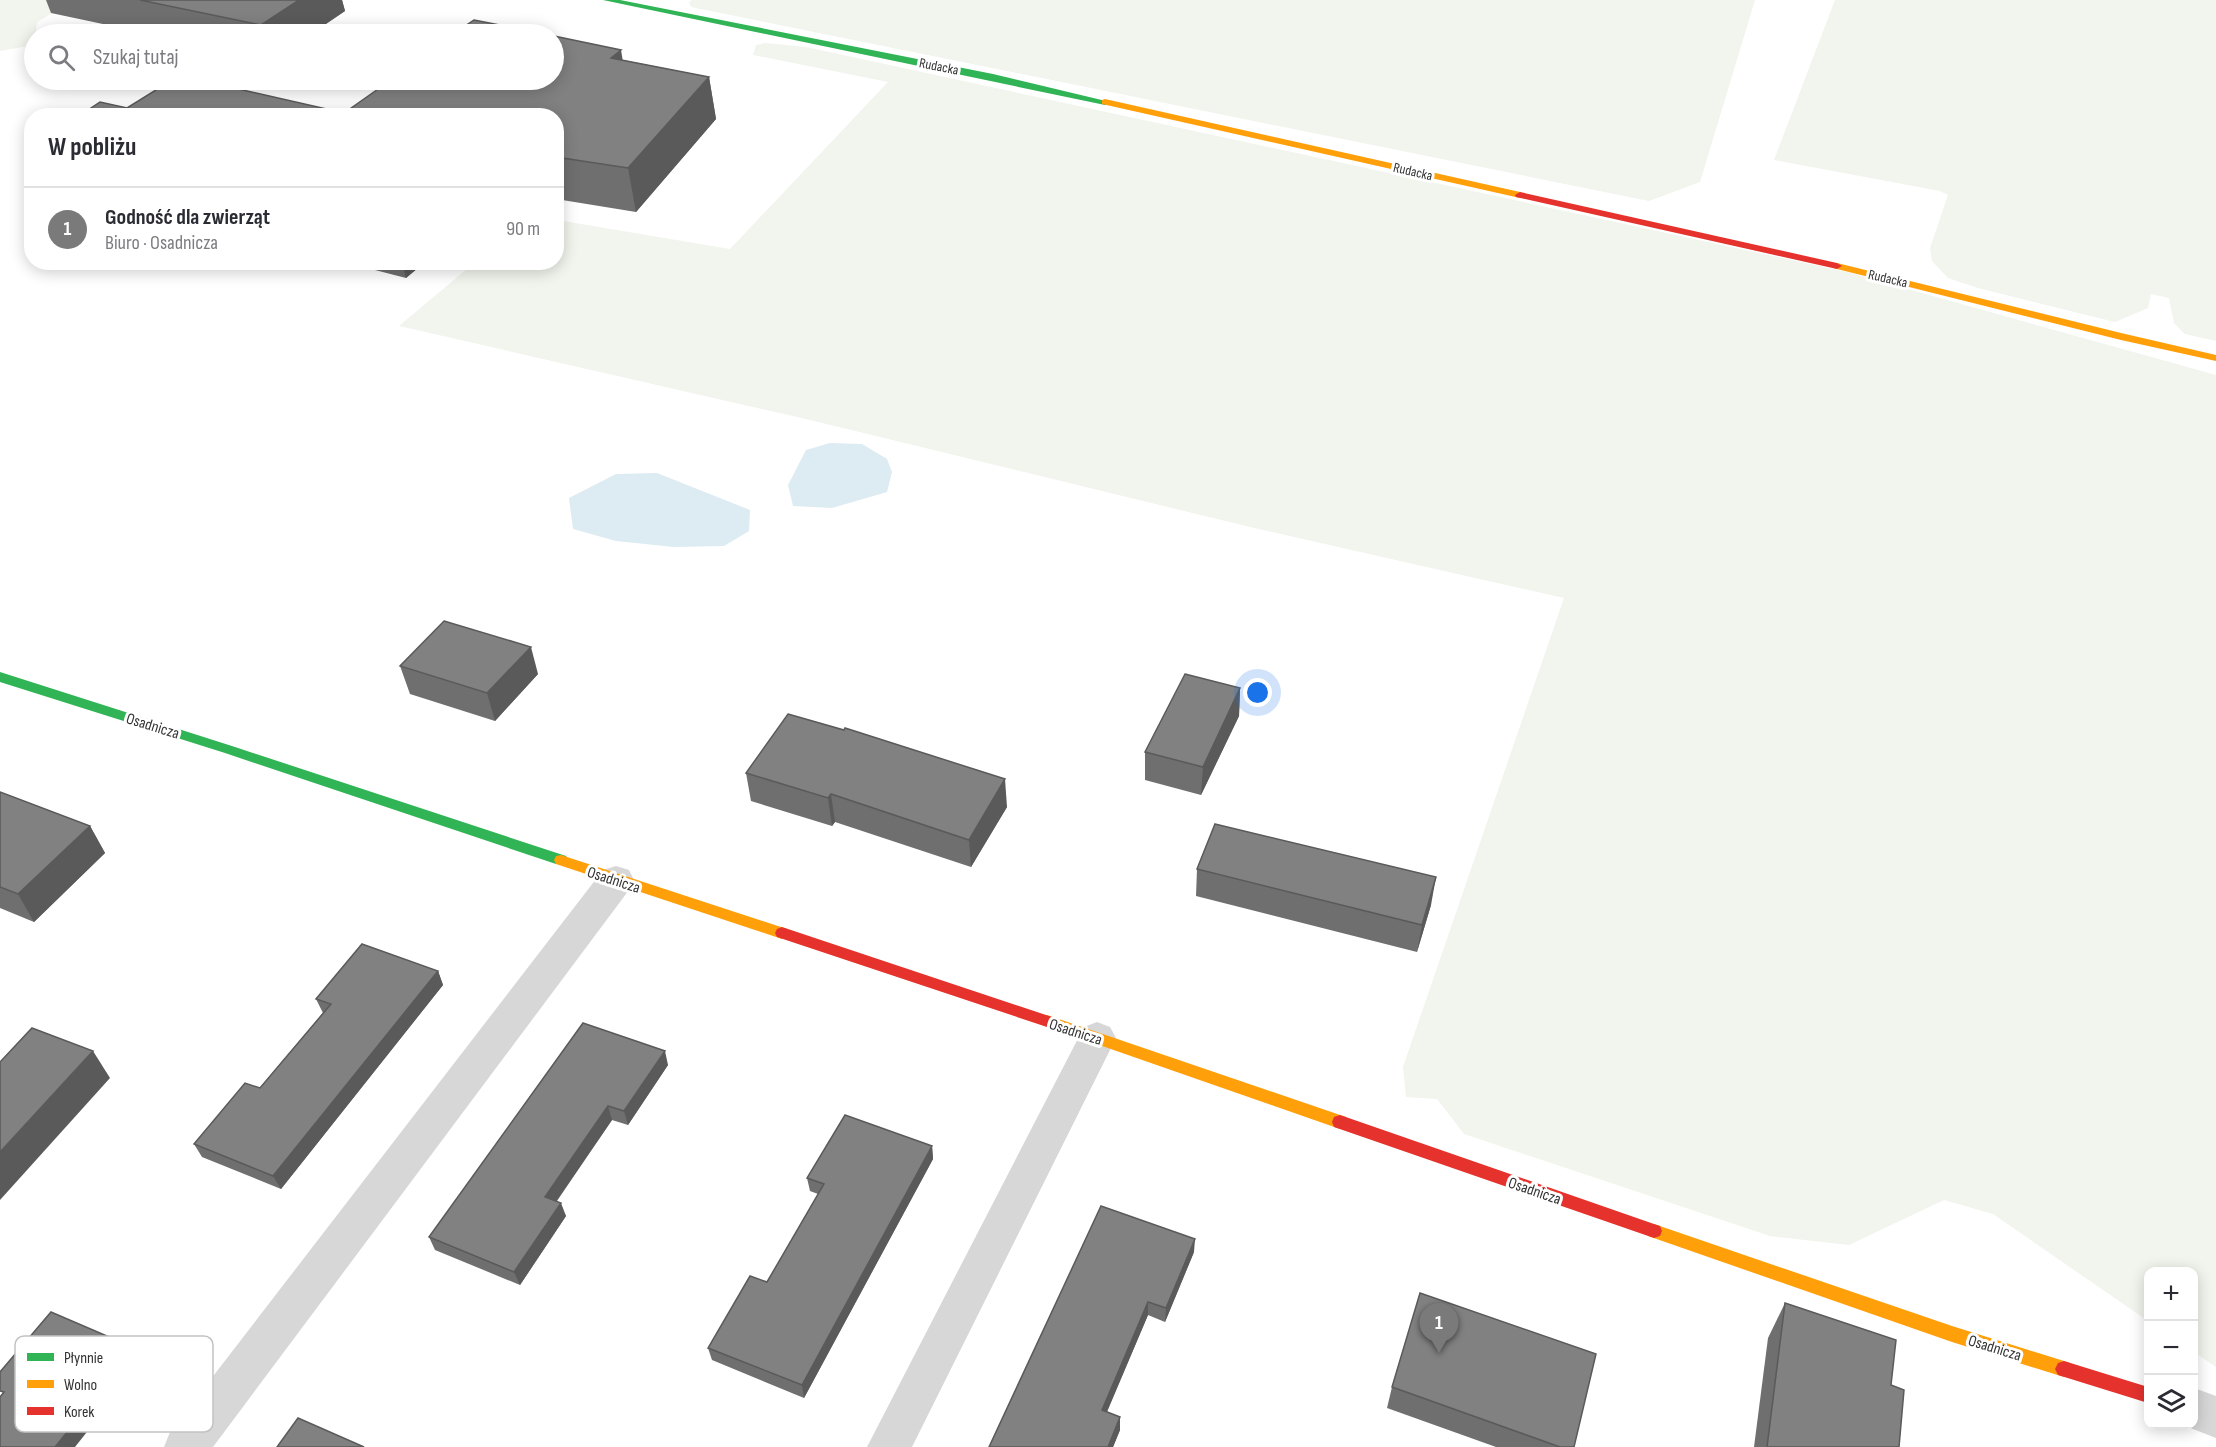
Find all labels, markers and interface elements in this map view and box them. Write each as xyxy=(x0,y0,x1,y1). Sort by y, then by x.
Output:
search box xyxy=(24,24,564,90)
icon: search xyxy=(45,41,78,74)
text: Szukaj tutaj xyxy=(93,44,179,71)
street label: Rudacka xyxy=(918,54,960,79)
text: W pobliżu xyxy=(48,132,136,163)
street label: Rudacka xyxy=(1392,159,1434,184)
text: Godność dla zwierząt xyxy=(105,204,270,231)
text: 1 xyxy=(64,217,71,241)
text: 90 m xyxy=(506,217,540,241)
text: Biuro · Osadnicza xyxy=(105,231,218,255)
street label: Rudacka xyxy=(1867,266,1909,291)
your location xyxy=(1243,678,1272,707)
street label: Osadnicza xyxy=(124,709,181,743)
street label: Osadnicza xyxy=(585,863,642,898)
street label: Osadnicza xyxy=(1047,1015,1104,1050)
street label: Osadnicza xyxy=(1506,1174,1563,1209)
map controls xyxy=(2144,1267,2198,1429)
button: + xyxy=(2144,1267,2198,1321)
pin: 1 xyxy=(1420,1304,1458,1353)
button: − xyxy=(2144,1321,2198,1375)
street label: Osadnicza xyxy=(1966,1331,2023,1365)
legend xyxy=(15,1336,213,1432)
text: Płynnie xyxy=(64,1349,103,1368)
button: layers xyxy=(2144,1375,2198,1429)
text: Wolno xyxy=(64,1376,97,1395)
text: Korek xyxy=(64,1403,94,1422)

